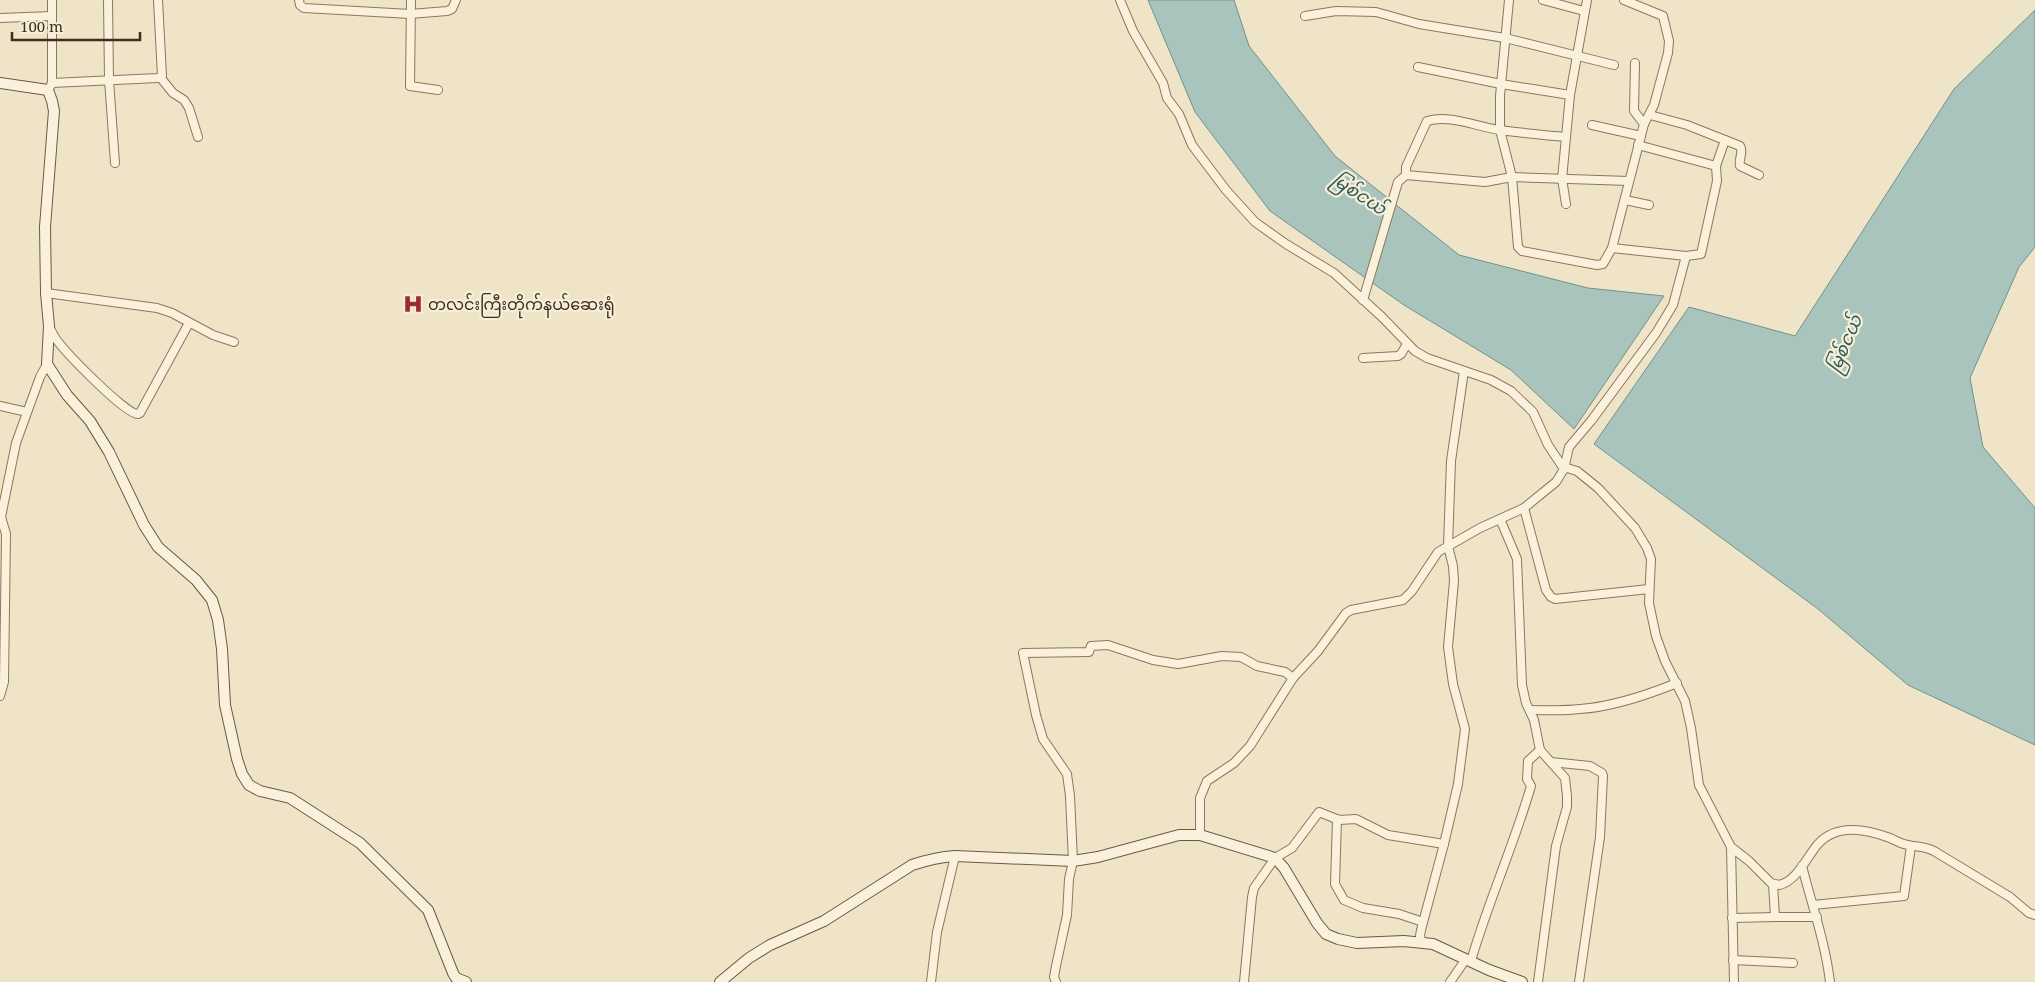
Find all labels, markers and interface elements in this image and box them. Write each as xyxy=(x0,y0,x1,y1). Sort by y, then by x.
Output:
scale bar xyxy=(12,10,140,42)
text: 100 m xyxy=(20,16,63,36)
water label: မြစ်ငယ် xyxy=(1326,167,1393,224)
hospital icon: တလင်းကြီးတိုက်နယ်ဆေးရုံ xyxy=(402,293,424,315)
place label: တလင်းကြီးတိုက်နယ်ဆေးရုံ xyxy=(428,293,615,319)
water label: မြစ်ငယ် xyxy=(1821,309,1871,378)

